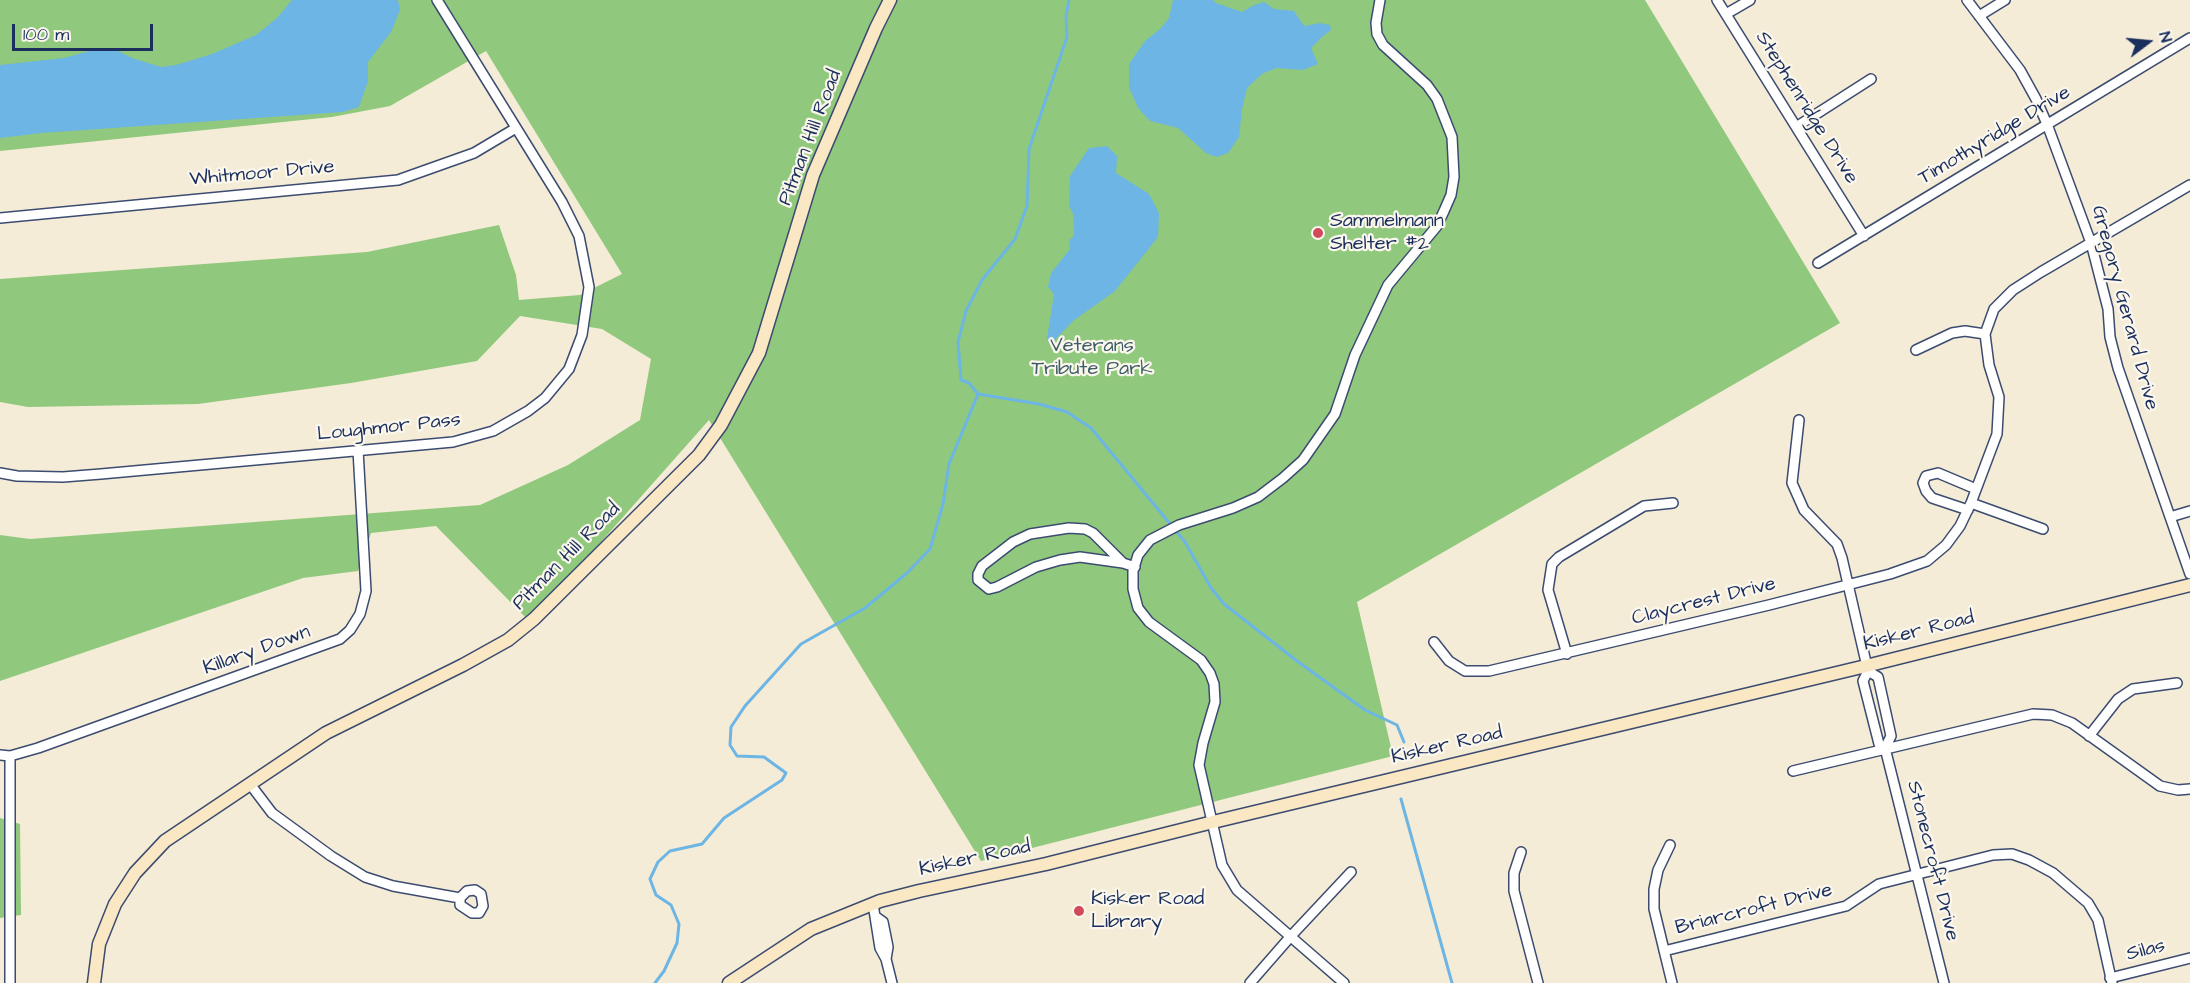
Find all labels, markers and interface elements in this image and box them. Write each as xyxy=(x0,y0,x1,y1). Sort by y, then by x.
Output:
scale bar xyxy=(15,12,156,50)
north arrow xyxy=(2118,12,2178,72)
text: 100 m xyxy=(23,22,69,47)
street label: Stephenridge Drive xyxy=(1749,27,1863,189)
text: N xyxy=(2153,29,2177,45)
street label: Pitman Hill Road xyxy=(774,67,848,209)
street label: Timothyridge Drive xyxy=(1915,81,2075,191)
street label: Whitmoor Drive xyxy=(189,156,335,192)
street label: Gregory Gerard Drive xyxy=(2085,203,2163,413)
place label: Sammelmann Shelter #2 xyxy=(1330,210,1444,257)
marker: Sammelmann Shelter #2 xyxy=(1311,226,1325,240)
park label: Veterans Tribute Park xyxy=(1031,335,1153,382)
street label: Loughmor Pass xyxy=(316,409,462,447)
street label: Pitman Hill Road xyxy=(508,498,626,616)
street label: Claycrest Drive xyxy=(1630,573,1778,631)
street label: Kisker Road xyxy=(1861,607,1977,657)
street label: Killary Down xyxy=(200,621,314,681)
street label: Kisker Road xyxy=(1389,722,1505,770)
street label: Stonecroft Drive xyxy=(1901,778,1963,944)
street label: Kisker Road xyxy=(917,835,1033,883)
street label: Briarcroft Drive xyxy=(1673,879,1835,941)
place label: Kisker Road Library xyxy=(1091,888,1204,935)
marker: Kisker Road Library xyxy=(1072,904,1086,918)
street label: Silas xyxy=(2124,935,2168,967)

